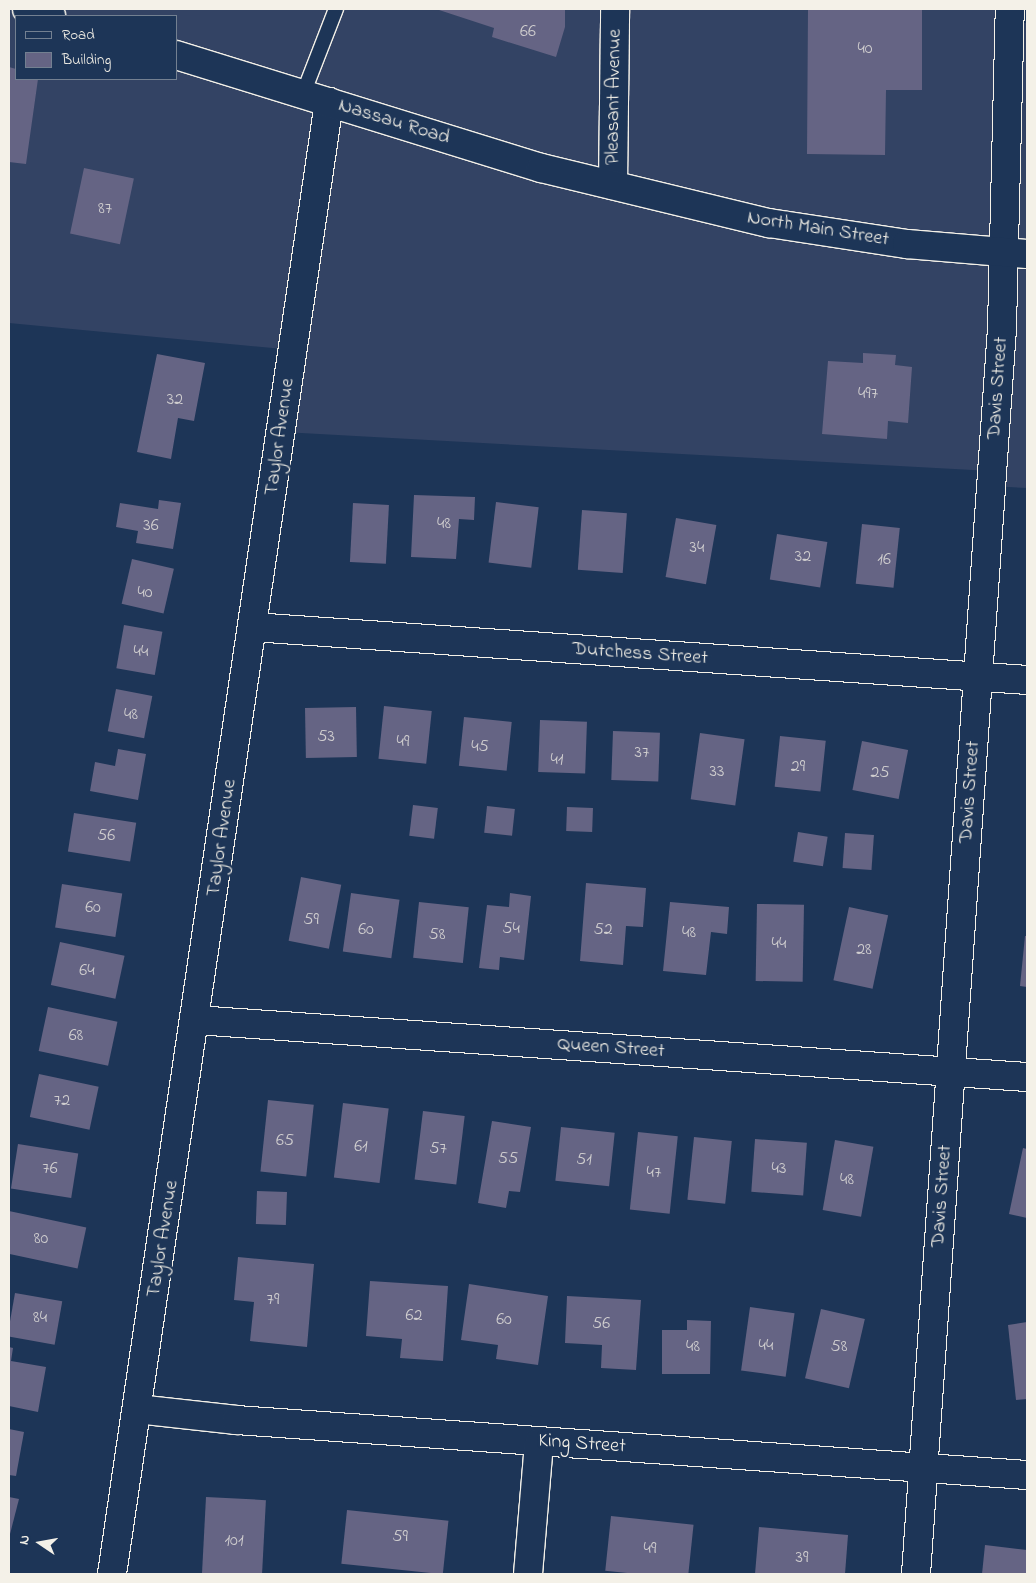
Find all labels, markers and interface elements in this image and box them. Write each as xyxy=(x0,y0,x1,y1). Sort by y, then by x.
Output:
legend xyxy=(15,15,178,80)
house number: 66 xyxy=(520,21,536,43)
text: Road xyxy=(62,24,95,46)
street label: Pleasant Avenue xyxy=(601,29,627,165)
house number: 40 xyxy=(857,38,873,60)
text: Building xyxy=(62,49,111,71)
street label: Nassau Road xyxy=(335,94,453,150)
house number: 87 xyxy=(98,198,112,220)
street label: North Main Street xyxy=(745,206,891,252)
street label: Davis Street xyxy=(982,336,1014,440)
street label: Taylor Avenue xyxy=(260,377,300,497)
house number: 497 xyxy=(858,383,878,405)
house number: 32 xyxy=(167,389,183,411)
house number: 48 xyxy=(437,513,451,535)
house number: 36 xyxy=(143,515,159,537)
house number: 34 xyxy=(690,537,704,559)
house number: 32 xyxy=(795,546,811,568)
house number: 16 xyxy=(877,549,891,571)
house number: 40 xyxy=(137,582,153,604)
street label: Dutchess Street xyxy=(571,637,709,671)
house number: 44 xyxy=(134,641,148,663)
house number: 48 xyxy=(124,704,138,726)
house number: 53 xyxy=(317,726,335,748)
house number: 49 xyxy=(397,731,409,753)
house number: 45 xyxy=(471,736,489,758)
street label: Davis Street xyxy=(954,740,986,844)
house number: 37 xyxy=(635,742,649,764)
house number: 41 xyxy=(550,749,564,771)
house number: 29 xyxy=(791,756,805,778)
house number: 33 xyxy=(710,761,724,783)
house number: 25 xyxy=(870,762,890,784)
street label: Taylor Avenue xyxy=(202,778,242,898)
house number: 56 xyxy=(97,825,115,847)
house number: 60 xyxy=(85,897,101,919)
house number: 59 xyxy=(303,909,319,931)
house number: 54 xyxy=(502,918,520,940)
house number: 60 xyxy=(358,919,374,941)
house number: 52 xyxy=(593,919,613,941)
house number: 48 xyxy=(682,922,696,944)
house number: 58 xyxy=(428,924,446,946)
house number: 44 xyxy=(772,933,786,955)
house number: 28 xyxy=(856,939,872,961)
house number: 64 xyxy=(79,960,95,982)
house number: 68 xyxy=(69,1025,83,1047)
street label: Queen Street xyxy=(557,1032,665,1064)
house number: 72 xyxy=(54,1090,70,1112)
house number: 65 xyxy=(276,1130,294,1152)
house number: 61 xyxy=(354,1136,368,1158)
house number: 57 xyxy=(429,1138,447,1160)
street label: Davis Street xyxy=(926,1144,958,1248)
house number: 55 xyxy=(498,1148,518,1170)
house number: 51 xyxy=(576,1149,592,1171)
house number: 76 xyxy=(42,1158,58,1180)
house number: 43 xyxy=(772,1158,786,1180)
house number: 47 xyxy=(647,1162,661,1184)
house number: 48 xyxy=(840,1169,854,1191)
street label: Taylor Avenue xyxy=(142,1179,184,1299)
house number: 80 xyxy=(34,1228,48,1250)
house number: 79 xyxy=(267,1289,279,1311)
house number: 62 xyxy=(406,1305,422,1327)
house number: 84 xyxy=(33,1307,47,1329)
house number: 60 xyxy=(496,1309,512,1331)
house number: 56 xyxy=(592,1313,610,1335)
house number: 44 xyxy=(759,1335,773,1357)
house number: 48 xyxy=(686,1336,700,1358)
house number: 58 xyxy=(830,1336,848,1358)
street label: King Street xyxy=(537,1429,627,1459)
north arrow xyxy=(15,1518,65,1568)
house number: 59 xyxy=(392,1526,408,1548)
house number: 101 xyxy=(224,1530,244,1552)
text: N xyxy=(14,1533,36,1547)
house number: 49 xyxy=(644,1538,656,1560)
house number: 39 xyxy=(796,1547,808,1569)

